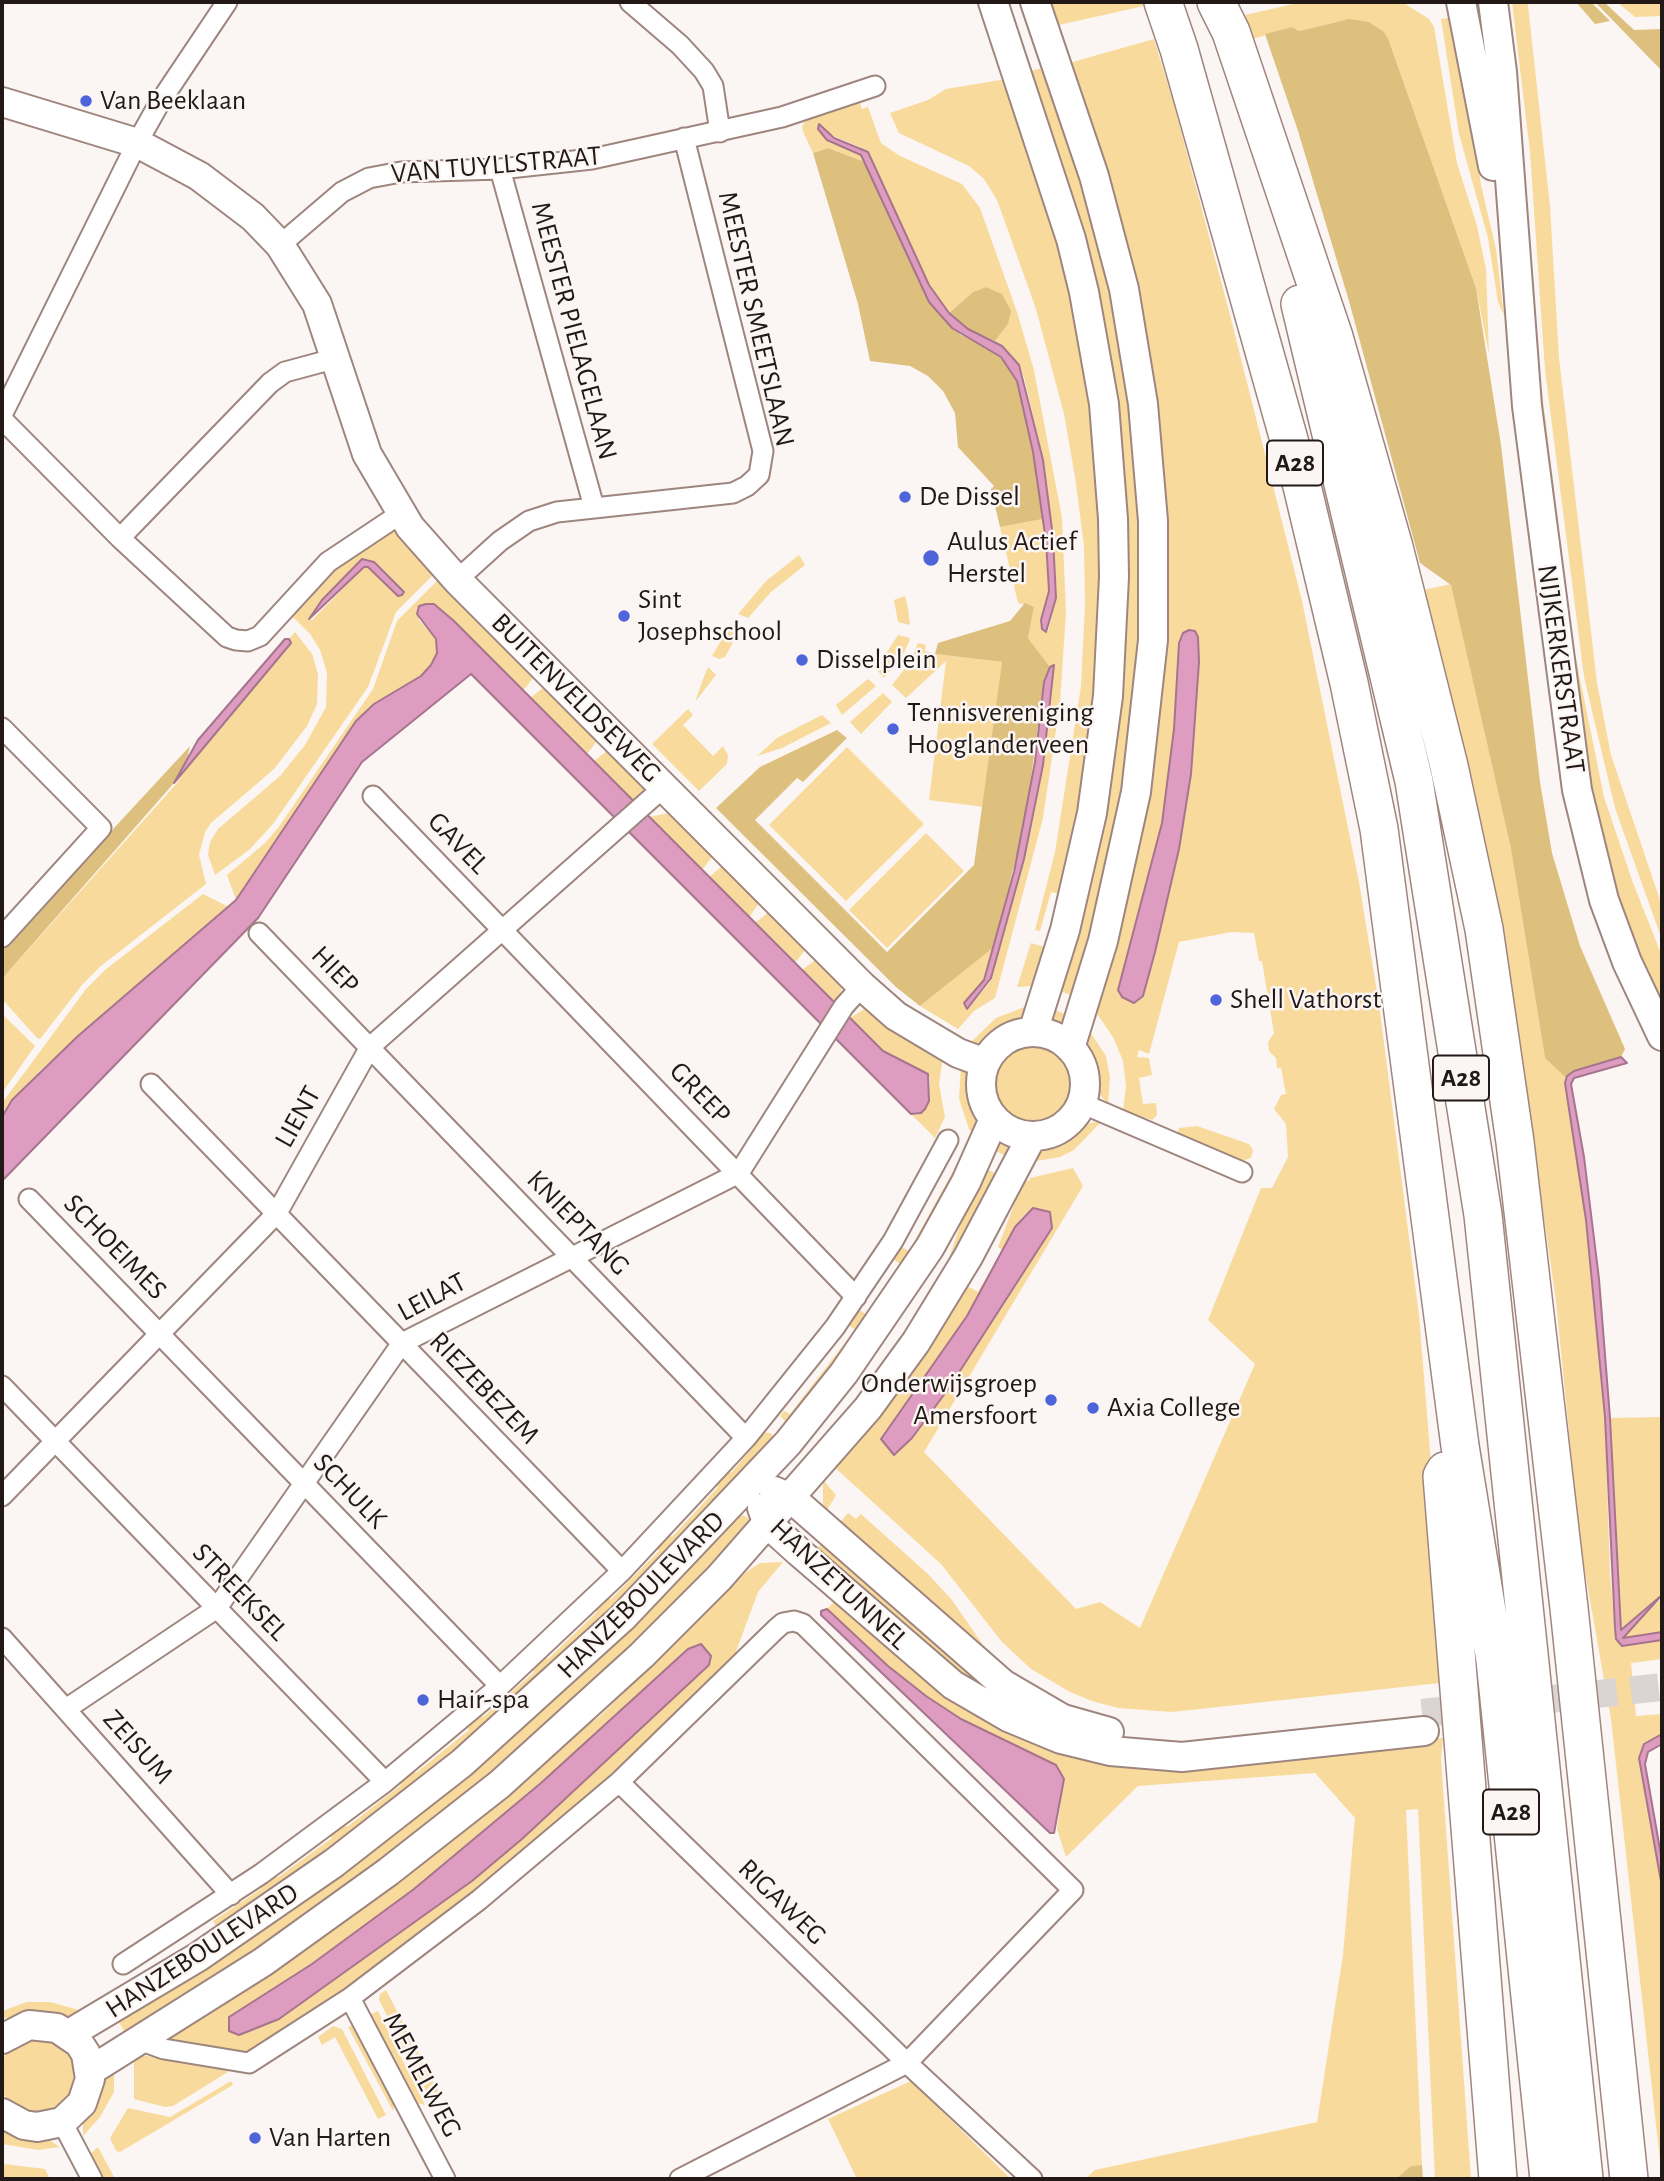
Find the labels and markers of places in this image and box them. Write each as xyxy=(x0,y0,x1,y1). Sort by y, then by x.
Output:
place label: Van Beeklaan xyxy=(100,84,246,118)
marker: Van Beeklaan xyxy=(78,93,94,109)
place label: De Dissel xyxy=(919,480,1020,514)
marker: De Dissel xyxy=(897,489,913,505)
place label: Aulus Actief Herstel xyxy=(947,525,1077,591)
marker: Aulus Actief Herstel xyxy=(921,548,941,568)
place label: Sint Josephschool xyxy=(638,583,782,649)
marker: Sint Josephschool xyxy=(616,608,632,624)
place label: Disselplein xyxy=(816,643,937,677)
marker: Disselplein xyxy=(794,652,810,668)
place label: Tennisvereniging Hooglanderveen xyxy=(907,696,1094,762)
marker: Tennisvereniging Hooglanderveen xyxy=(885,721,901,737)
place label: Shell Vathorst xyxy=(1230,983,1381,1017)
marker: Shell Vathorst xyxy=(1208,992,1224,1008)
place label: Onderwijsgroep Amersfoort xyxy=(861,1367,1037,1433)
place label: Axia College xyxy=(1107,1391,1240,1425)
marker: Onderwijsgroep Amersfoort xyxy=(1043,1392,1059,1408)
marker: Axia College xyxy=(1085,1400,1101,1416)
place label: Hair-spa xyxy=(437,1683,530,1717)
marker: Hair-spa xyxy=(415,1692,431,1708)
place label: Van Harten xyxy=(269,2121,391,2155)
marker: Van Harten xyxy=(247,2130,263,2146)

